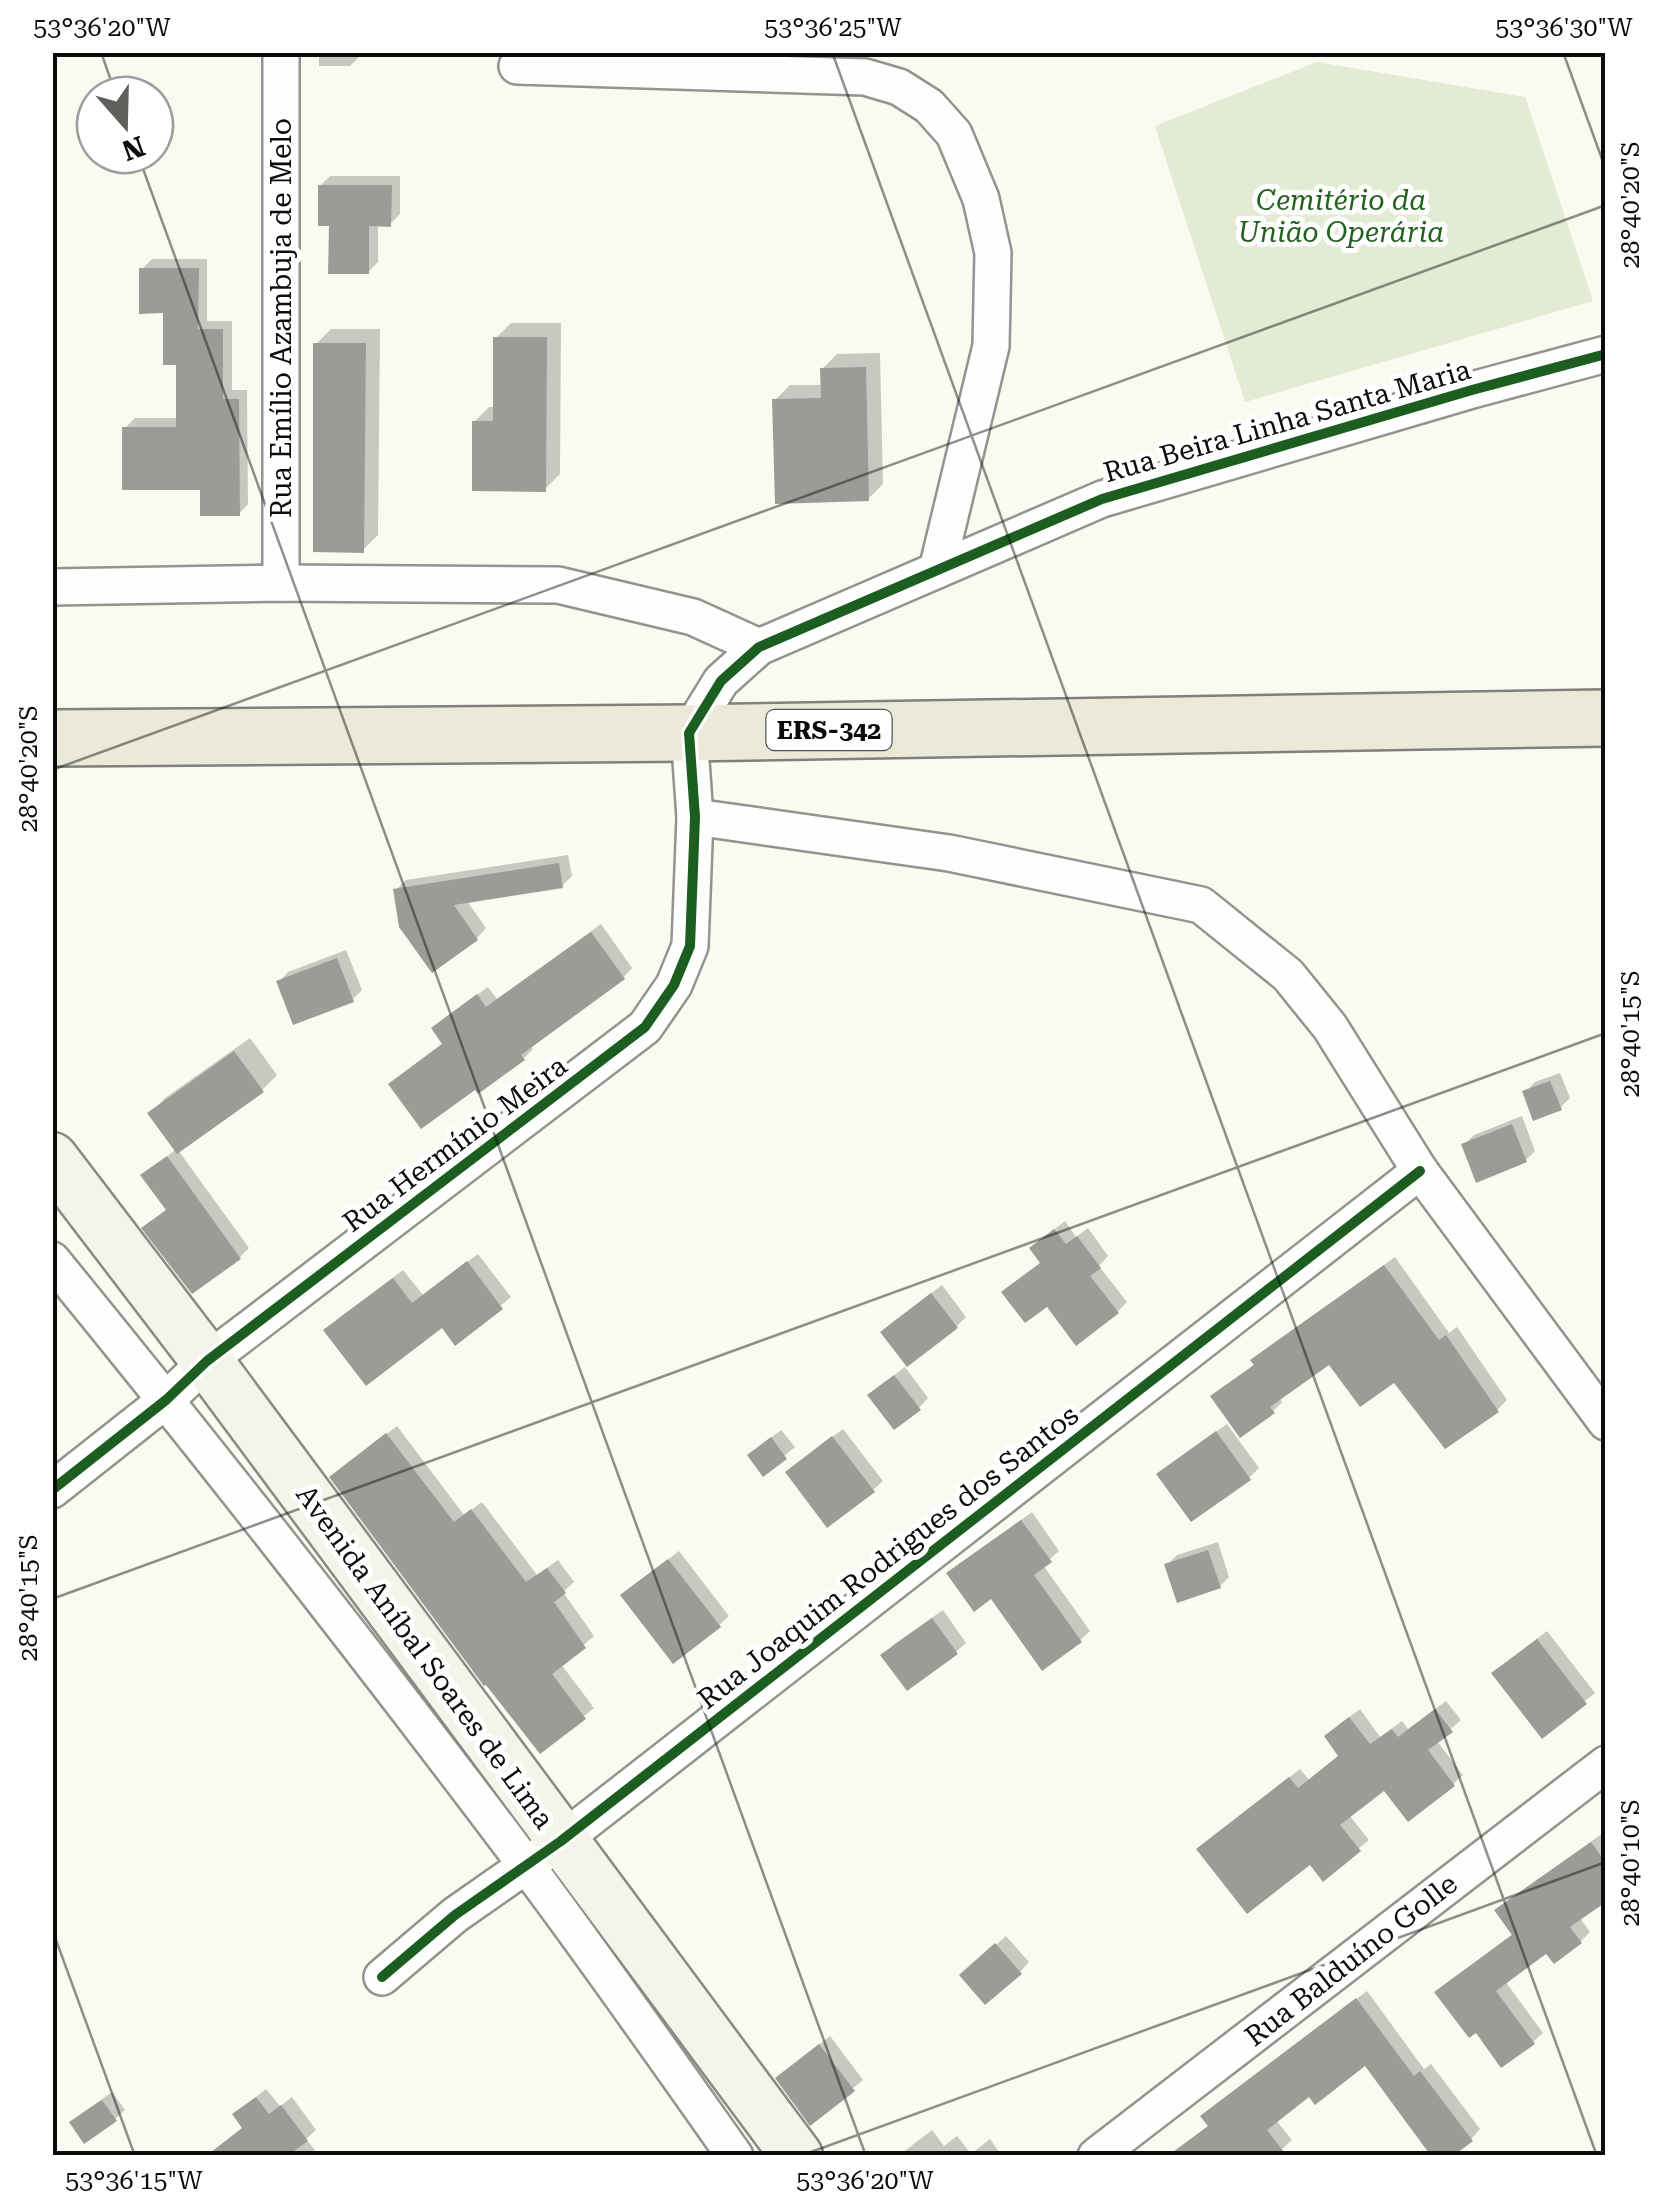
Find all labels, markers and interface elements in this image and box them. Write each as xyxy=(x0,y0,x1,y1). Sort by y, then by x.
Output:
text: 53°36'20"W xyxy=(33,13,171,42)
text: 53°36'25"W xyxy=(764,13,902,42)
text: 53°36'30"W xyxy=(1495,13,1633,42)
north arrow xyxy=(75,75,175,175)
street label: Rua Emílio Azambuja de Melo xyxy=(265,118,298,518)
text: N xyxy=(118,129,149,167)
text: 28°40'20"S xyxy=(1616,141,1645,269)
park label: Cemitério da União Operária xyxy=(1238,184,1444,249)
street label: Rua Beira Linha Santa Maria xyxy=(1100,353,1474,489)
text: 28°40'20"S xyxy=(14,705,43,833)
road number: ERS-342 xyxy=(766,710,892,750)
text: 28°40'15"S xyxy=(1616,970,1645,1098)
street label: Rua Hermínio Meira xyxy=(337,1049,573,1239)
street label: Rua Joaquim Rodrigues dos Santos xyxy=(691,1398,1085,1716)
street label: Avenida Aníbal Soares de Lima xyxy=(289,1479,561,1835)
text: 28°40'15"S xyxy=(14,1534,43,1662)
text: 28°40'10"S xyxy=(1616,1799,1645,1927)
street label: Rua Balduíno Golle xyxy=(1238,1867,1464,2053)
text: 53°36'15"W xyxy=(65,2166,203,2195)
text: 53°36'20"W xyxy=(796,2166,934,2195)

